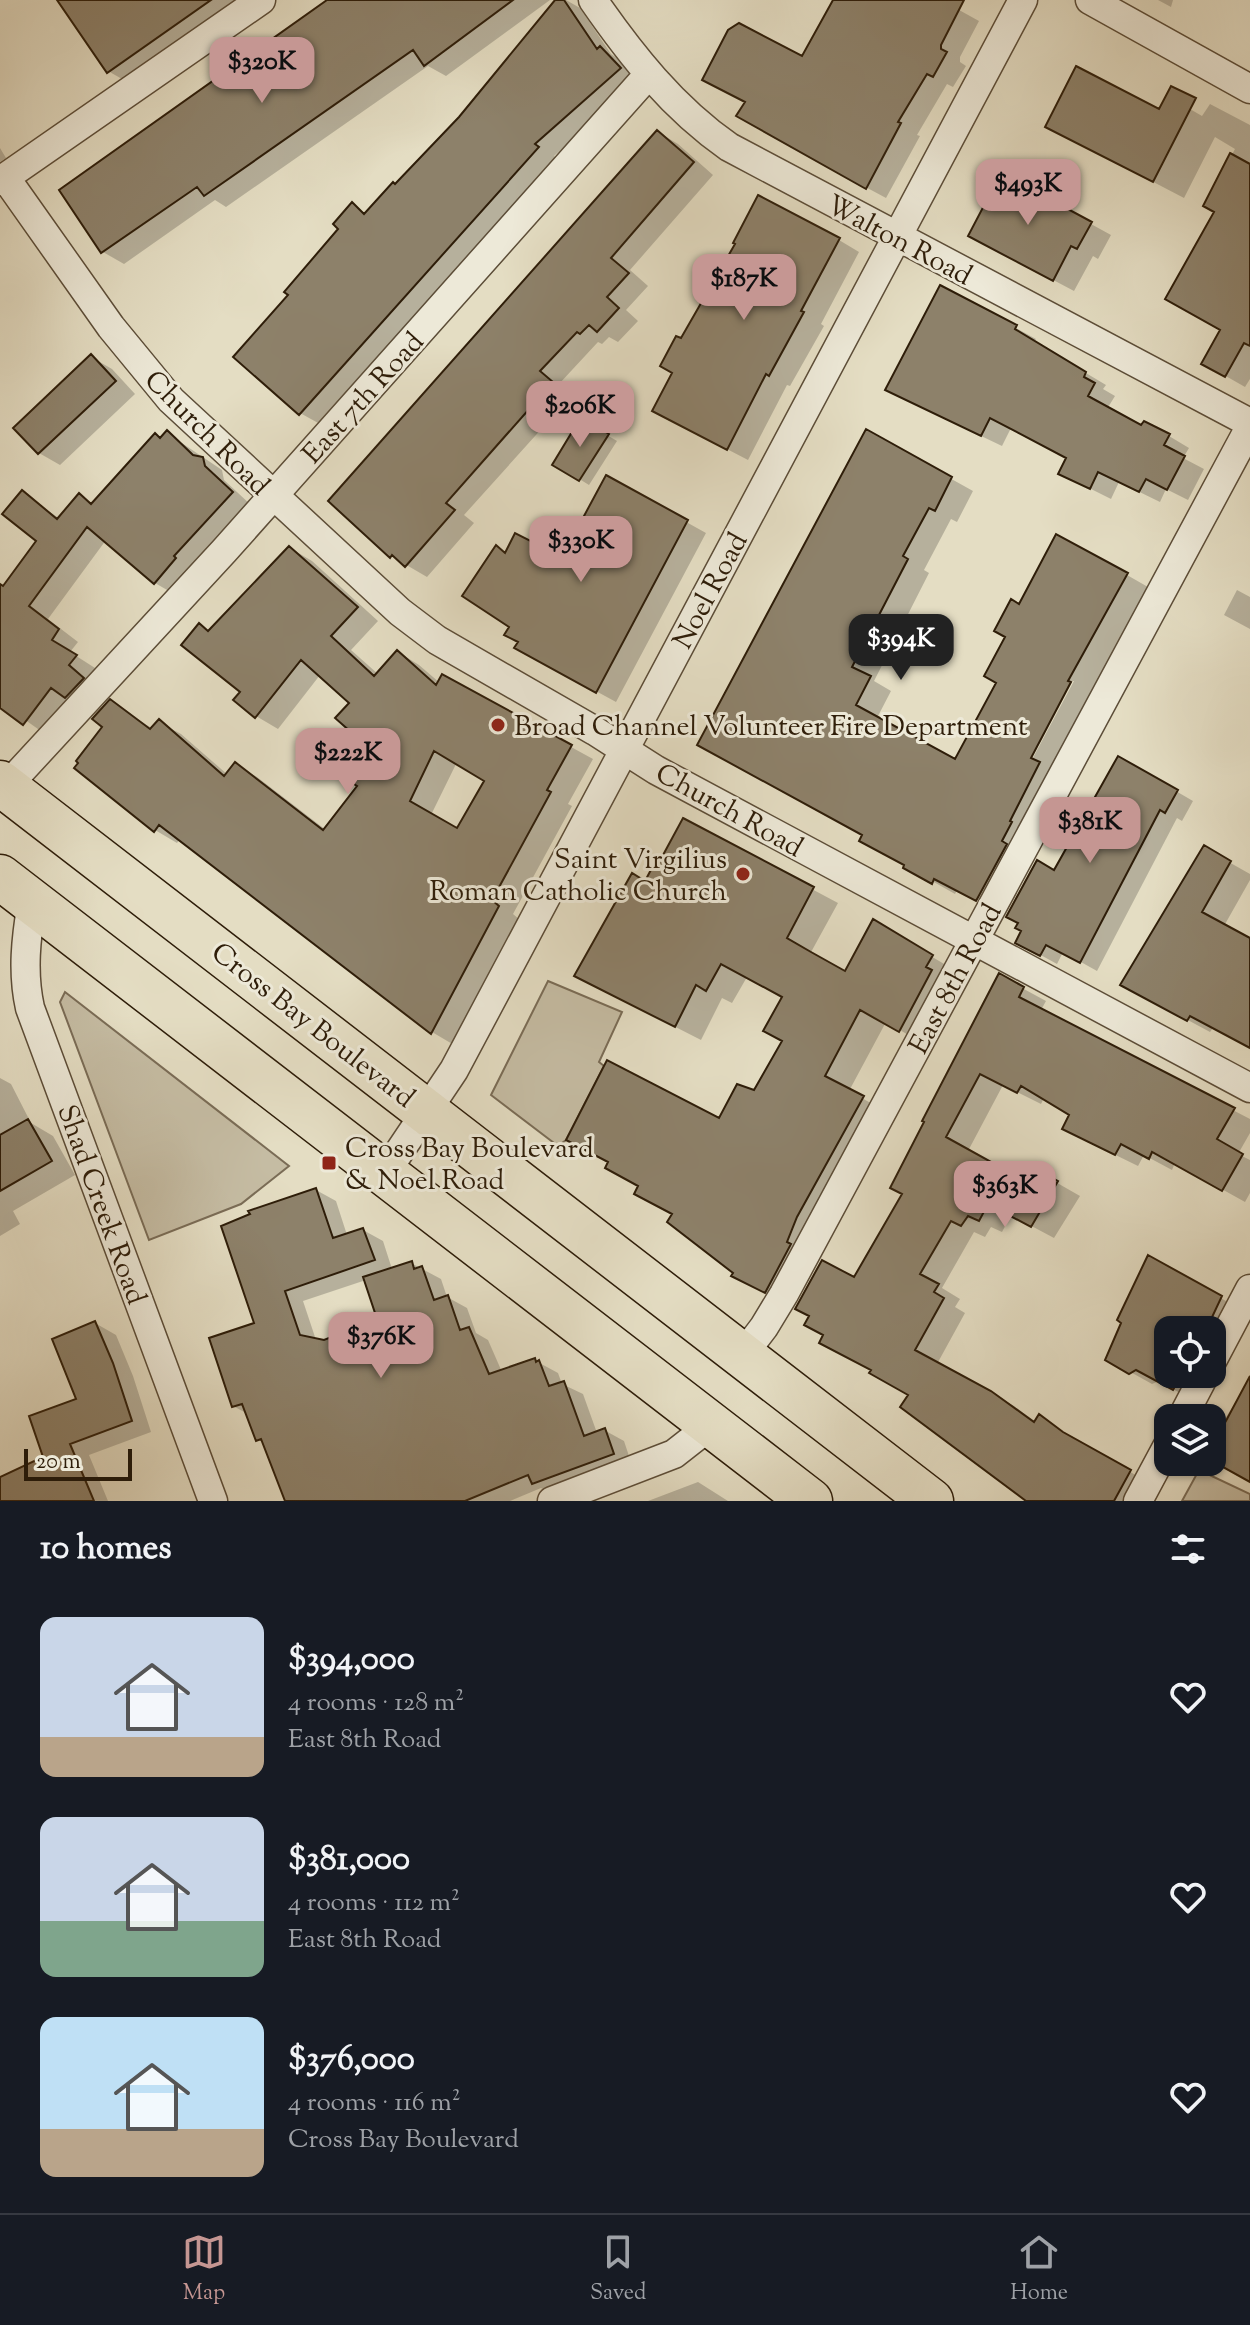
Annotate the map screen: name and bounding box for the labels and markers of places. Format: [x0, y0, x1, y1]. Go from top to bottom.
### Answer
pin: $320K [206, 37, 318, 105]
pin: $493K [972, 159, 1084, 227]
pin: $187K [688, 254, 800, 322]
pin: $206K [524, 381, 636, 449]
pin: $330K [525, 516, 637, 584]
pin: $394K [845, 614, 957, 682]
place label: Broad Channel Volunteer Fire Department [514, 708, 1028, 748]
marker: Broad Channel Volunteer Fire Department [489, 716, 507, 734]
pin: $222K [292, 728, 404, 796]
pin: $381K [1034, 797, 1146, 865]
place label: Saint Virgilius Roman Catholic Church [430, 841, 727, 913]
marker: Saint Virgilius Roman Catholic Church [734, 865, 752, 883]
place label: Cross Bay Boulevard & Noel Road [345, 1130, 594, 1202]
marker: Cross Bay Boulevard & Noel Road [320, 1154, 338, 1172]
pin: $363K [949, 1161, 1061, 1229]
pin: $376K [325, 1312, 437, 1380]

